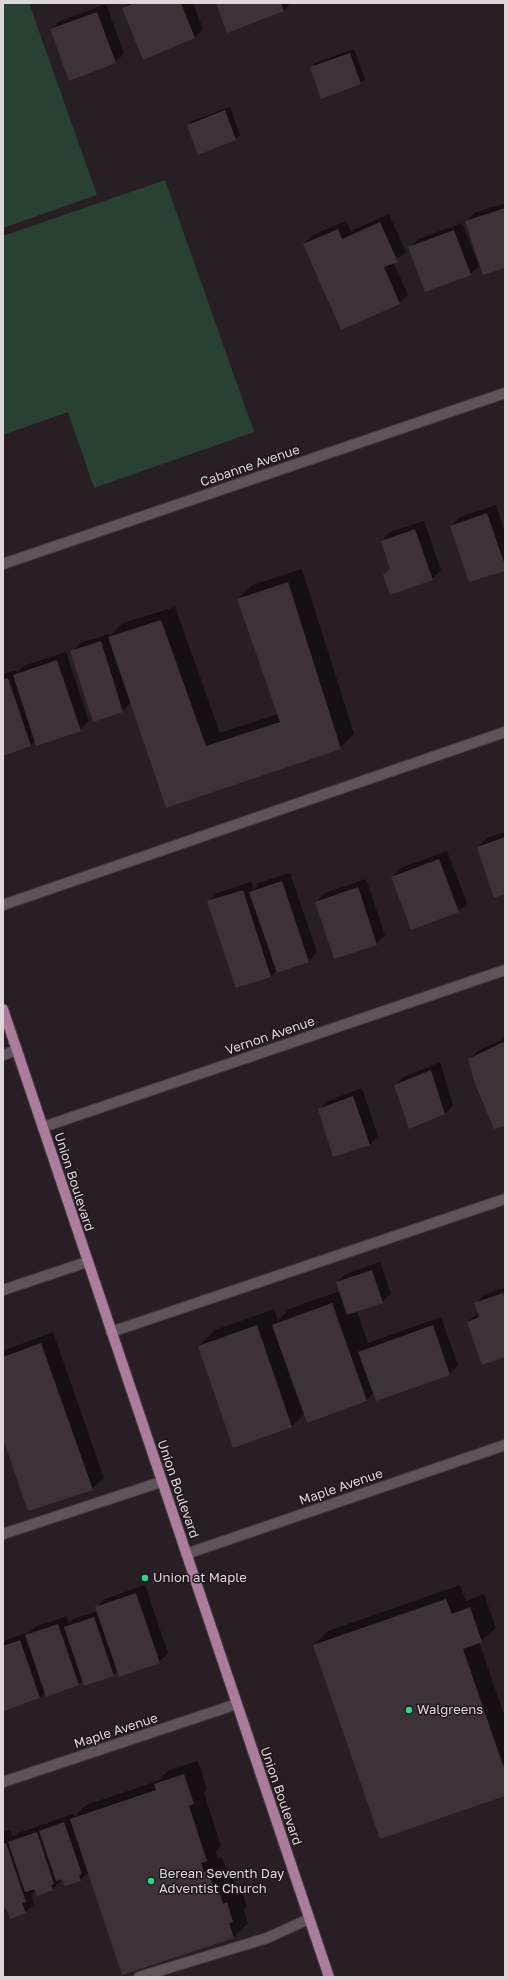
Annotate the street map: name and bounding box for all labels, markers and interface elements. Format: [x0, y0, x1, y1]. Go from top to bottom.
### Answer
street label: Cabanne Avenue [198, 442, 302, 490]
street label: Vernon Avenue [223, 1013, 317, 1059]
street label: Union Boulevard [51, 1131, 97, 1233]
street label: Union Boulevard [154, 1438, 202, 1540]
street label: Maple Avenue [297, 1465, 385, 1509]
place label: Union at Maple [153, 1570, 247, 1586]
marker: Union at Maple [140, 1573, 150, 1583]
place label: Walgreens [417, 1702, 483, 1718]
marker: Walgreens [404, 1705, 414, 1715]
street label: Maple Avenue [72, 1710, 160, 1752]
street label: Union Boulevard [257, 1745, 305, 1847]
place label: Berean Seventh Day Adventist Church [159, 1866, 284, 1897]
marker: Berean Seventh Day Adventist Church [146, 1876, 156, 1886]

